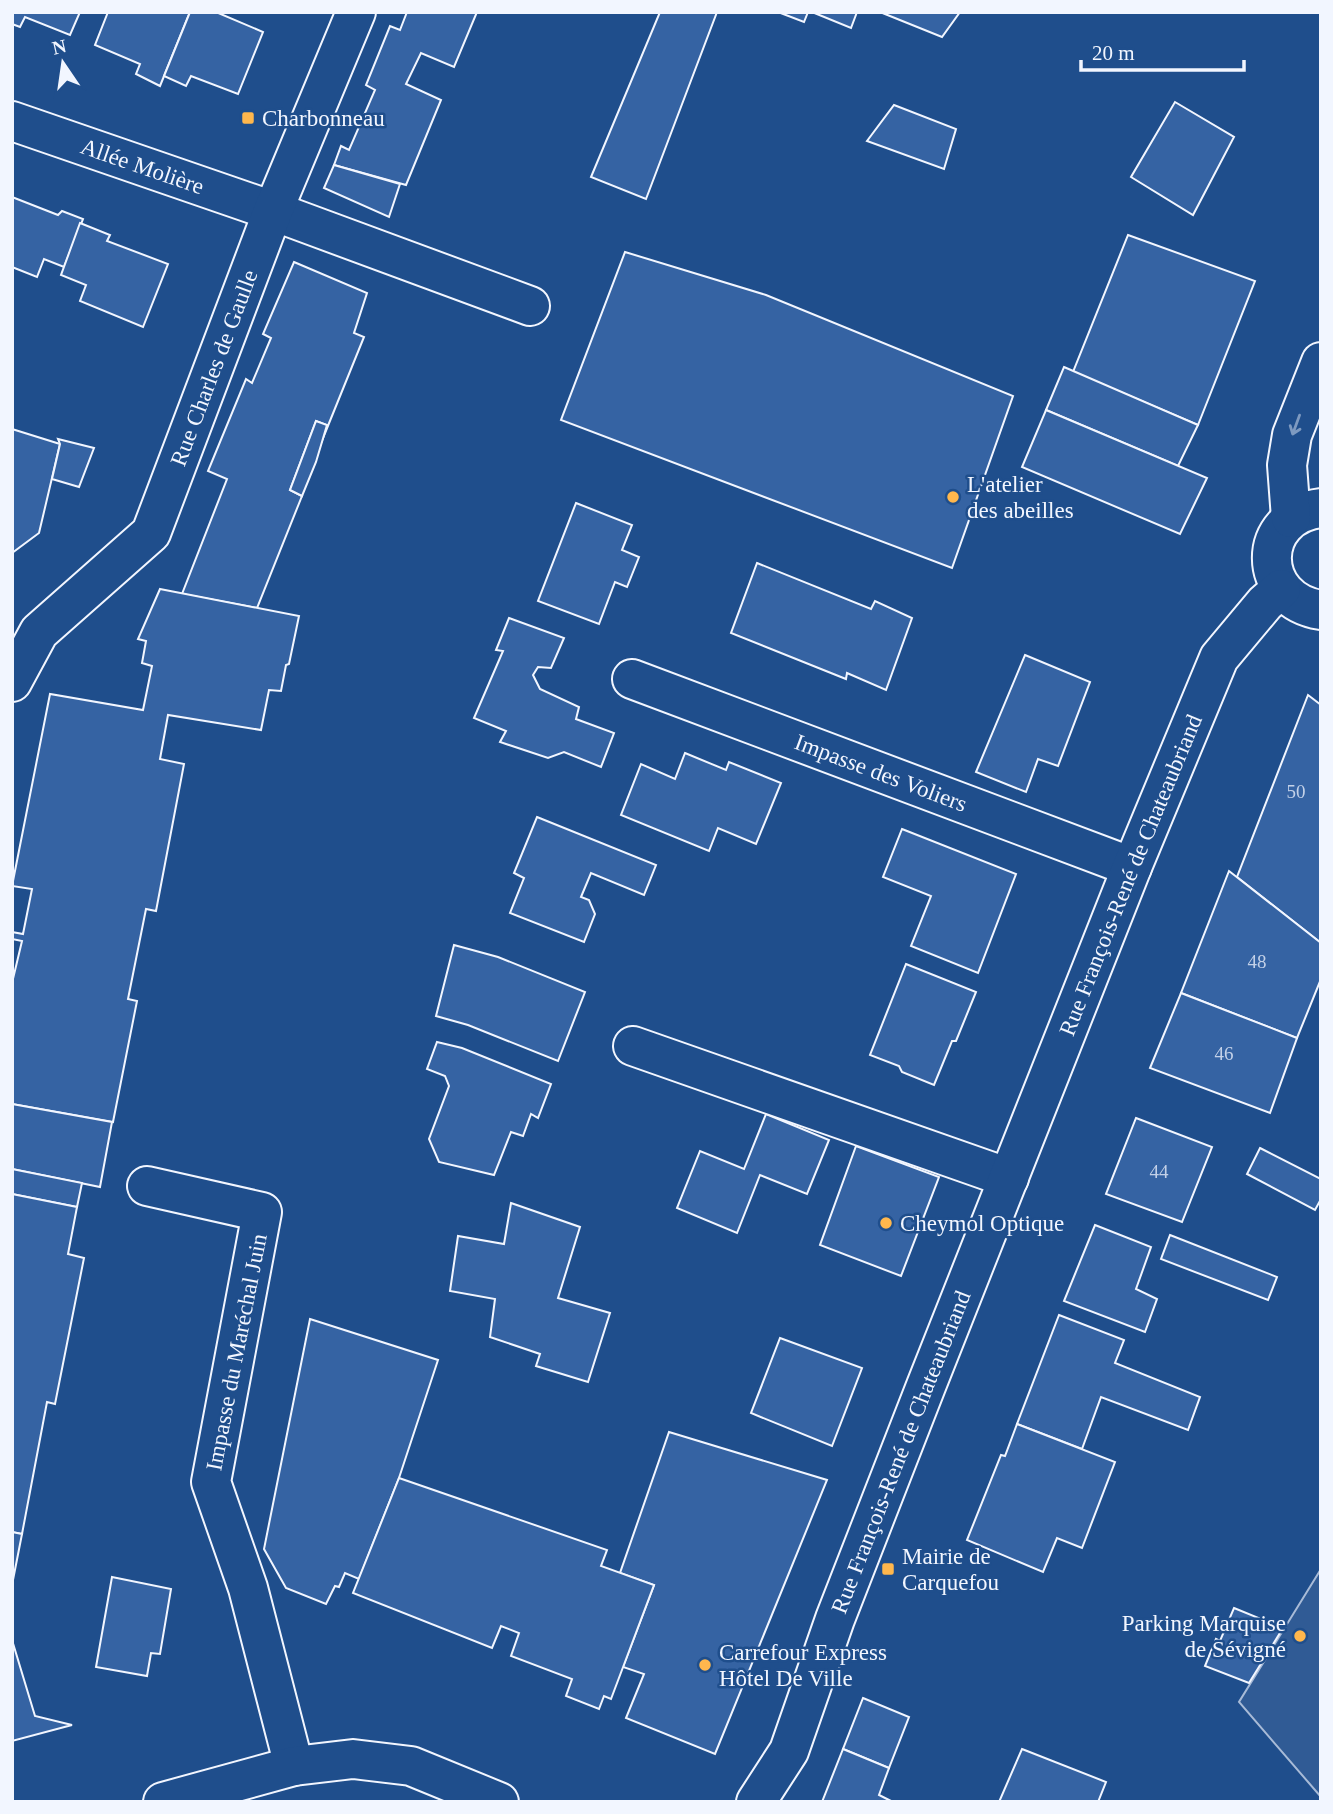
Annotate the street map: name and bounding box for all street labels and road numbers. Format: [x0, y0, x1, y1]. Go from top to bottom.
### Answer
street label: Allée Molière [78, 134, 207, 199]
street label: Rue Charles de Gaulle [166, 266, 263, 469]
street label: Rue François-René de Chateaubriand [1054, 710, 1207, 1039]
street label: Impasse des Voliers [791, 729, 970, 817]
street label: Impasse du Maréchal Juin [201, 1231, 272, 1473]
street label: Rue François-René de Chateaubriand [826, 1287, 976, 1617]

